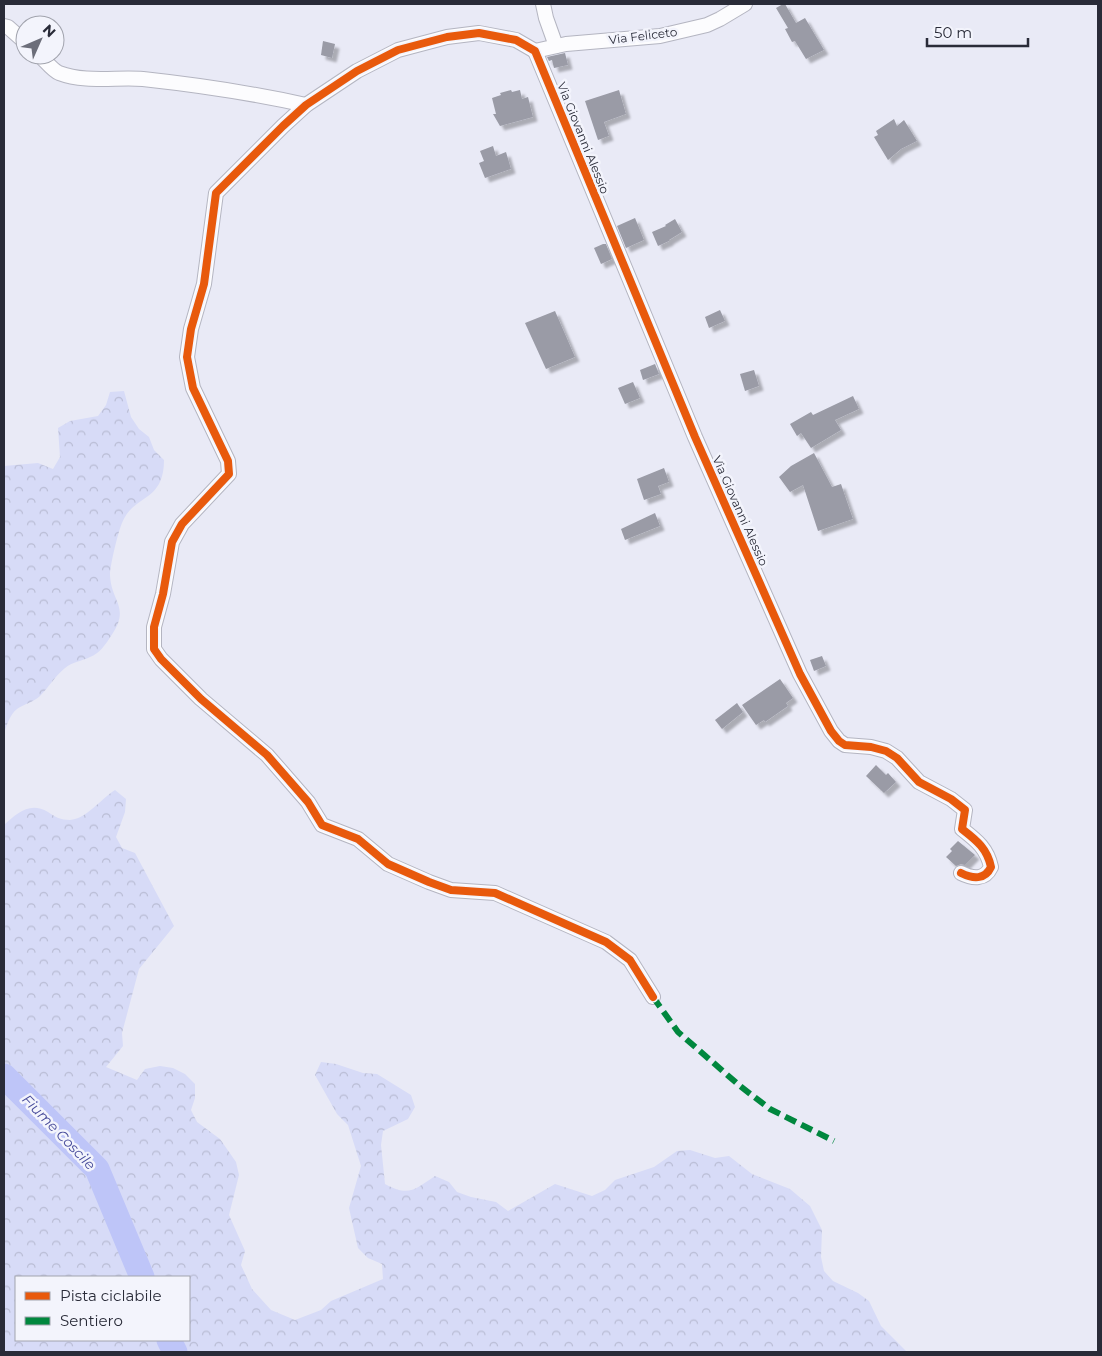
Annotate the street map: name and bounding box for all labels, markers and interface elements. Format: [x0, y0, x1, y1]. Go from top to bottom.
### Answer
north arrow [15, 15, 65, 65]
scale bar [927, 15, 1028, 47]
text: N [39, 20, 60, 41]
text: 50 m [934, 23, 972, 42]
street label: Via Feliceto [608, 24, 678, 47]
street label: Via Giovanni Alessio [554, 80, 613, 196]
street label: Via Giovanni Alessio [709, 453, 772, 568]
water label: Fiume Coscile [18, 1090, 100, 1174]
legend [15, 1276, 190, 1341]
text: Pista ciclabile [60, 1286, 162, 1305]
text: Sentiero [60, 1311, 123, 1330]

